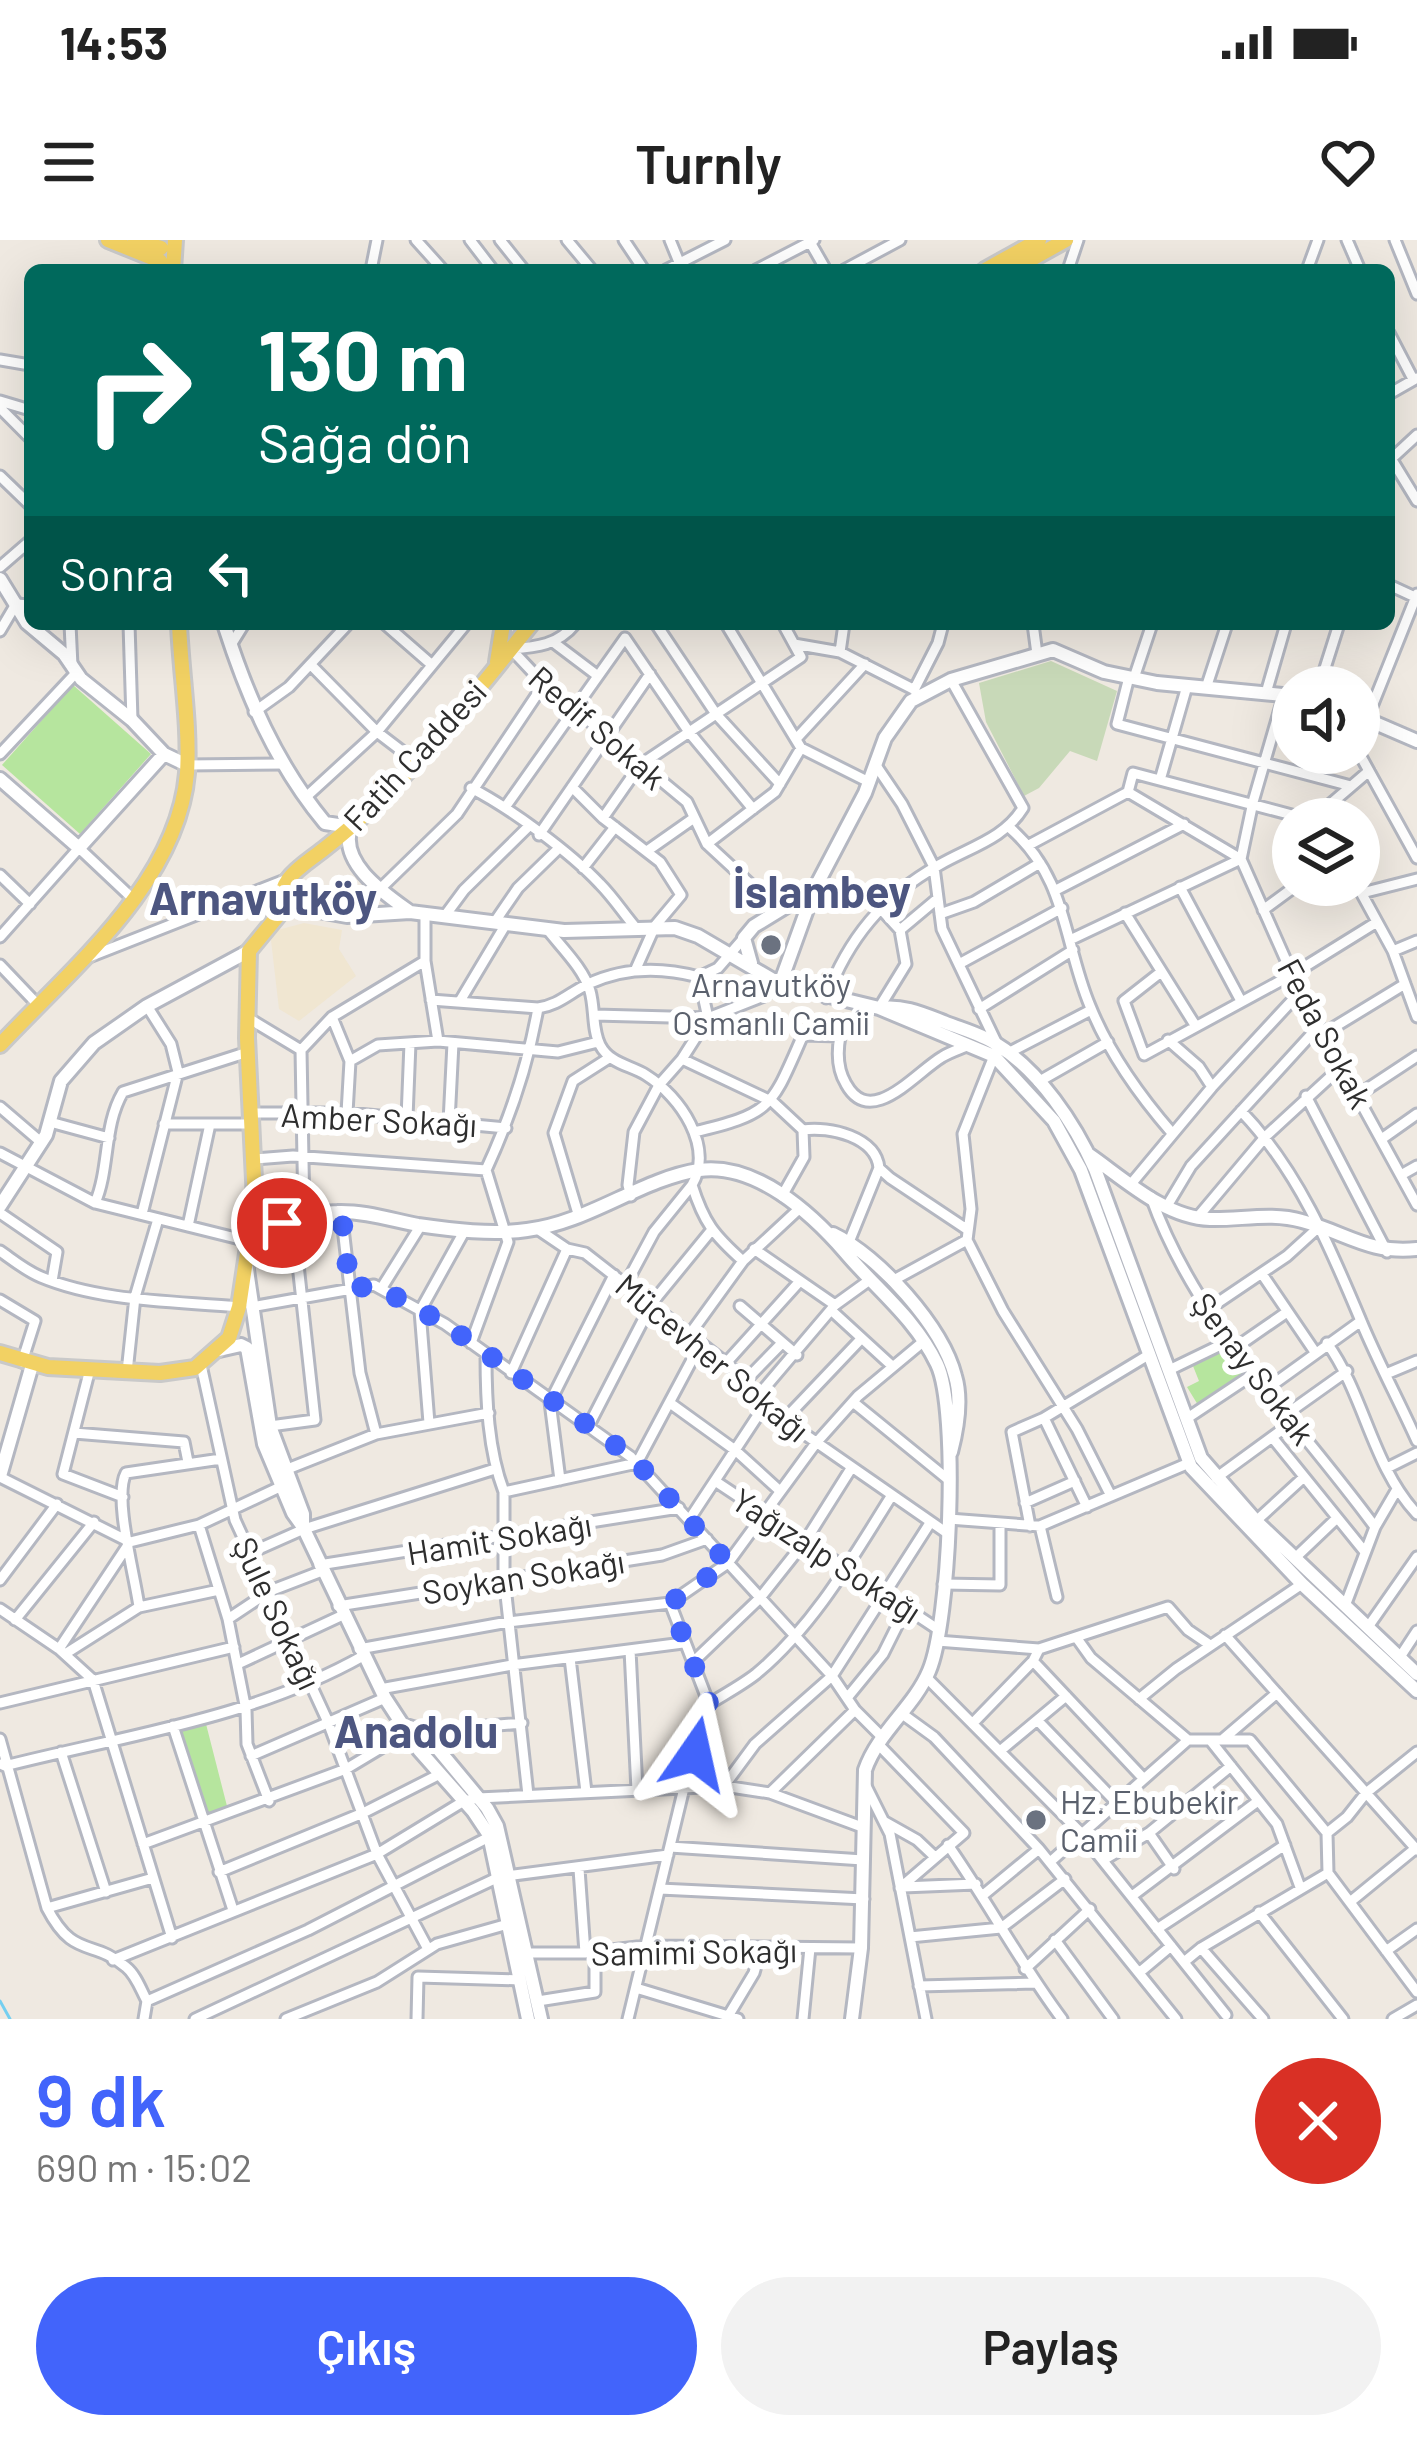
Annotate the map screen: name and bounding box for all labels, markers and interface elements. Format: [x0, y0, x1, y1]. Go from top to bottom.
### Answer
text: 14:53 [60, 15, 168, 69]
icon: menu [36, 129, 102, 195]
icon: heart [1315, 129, 1381, 195]
text: Turnly [635, 130, 782, 195]
text: 130 m [258, 307, 468, 408]
icon: right [60, 312, 216, 468]
text: Sağa dön [258, 409, 472, 474]
icon: left [198, 540, 264, 606]
text: Sonra [60, 546, 174, 600]
street label: Redif Sokak [522, 657, 674, 797]
map controls [1272, 666, 1380, 906]
button: sound [1272, 666, 1380, 774]
street label: Fatih Caddesi [334, 672, 494, 838]
button: layers [1272, 798, 1380, 906]
district label: İslambey [733, 863, 911, 918]
district label: Arnavutköy [149, 870, 377, 925]
marker: Arnavutköy Osmanlı Camii [758, 932, 784, 958]
street label: Feda Sokak [1270, 951, 1382, 1115]
place label: Arnavutköy Osmanlı Camii [672, 964, 870, 1042]
street label: Amber Sokağı [280, 1094, 478, 1144]
pin [231, 1172, 333, 1274]
icon: arrive [249, 1190, 315, 1256]
street label: Mücevher Sokağı [608, 1265, 818, 1449]
street label: Şenay Sokak [1184, 1284, 1324, 1452]
street label: Yağızalp Sokağı [725, 1479, 929, 1631]
street label: Hamit Sokağı [404, 1504, 594, 1572]
street label: Şule Sokağı [225, 1530, 331, 1696]
street label: Soykan Sokağı [419, 1540, 627, 1612]
position arrow [632, 1691, 758, 1817]
district label: Anadolu [334, 1703, 498, 1757]
place label: Hz. Ebubekir Camii [1060, 1781, 1239, 1859]
marker: Hz. Ebubekir Camii [1023, 1807, 1049, 1833]
street label: Samimi Sokağı [591, 1929, 797, 1973]
text: 9 dk [36, 2055, 166, 2141]
button: close [1255, 2058, 1381, 2184]
text: 690 m · 15:02 [36, 2143, 252, 2190]
button: Çıkış [36, 2277, 697, 2415]
button: Paylaş [721, 2277, 1381, 2415]

